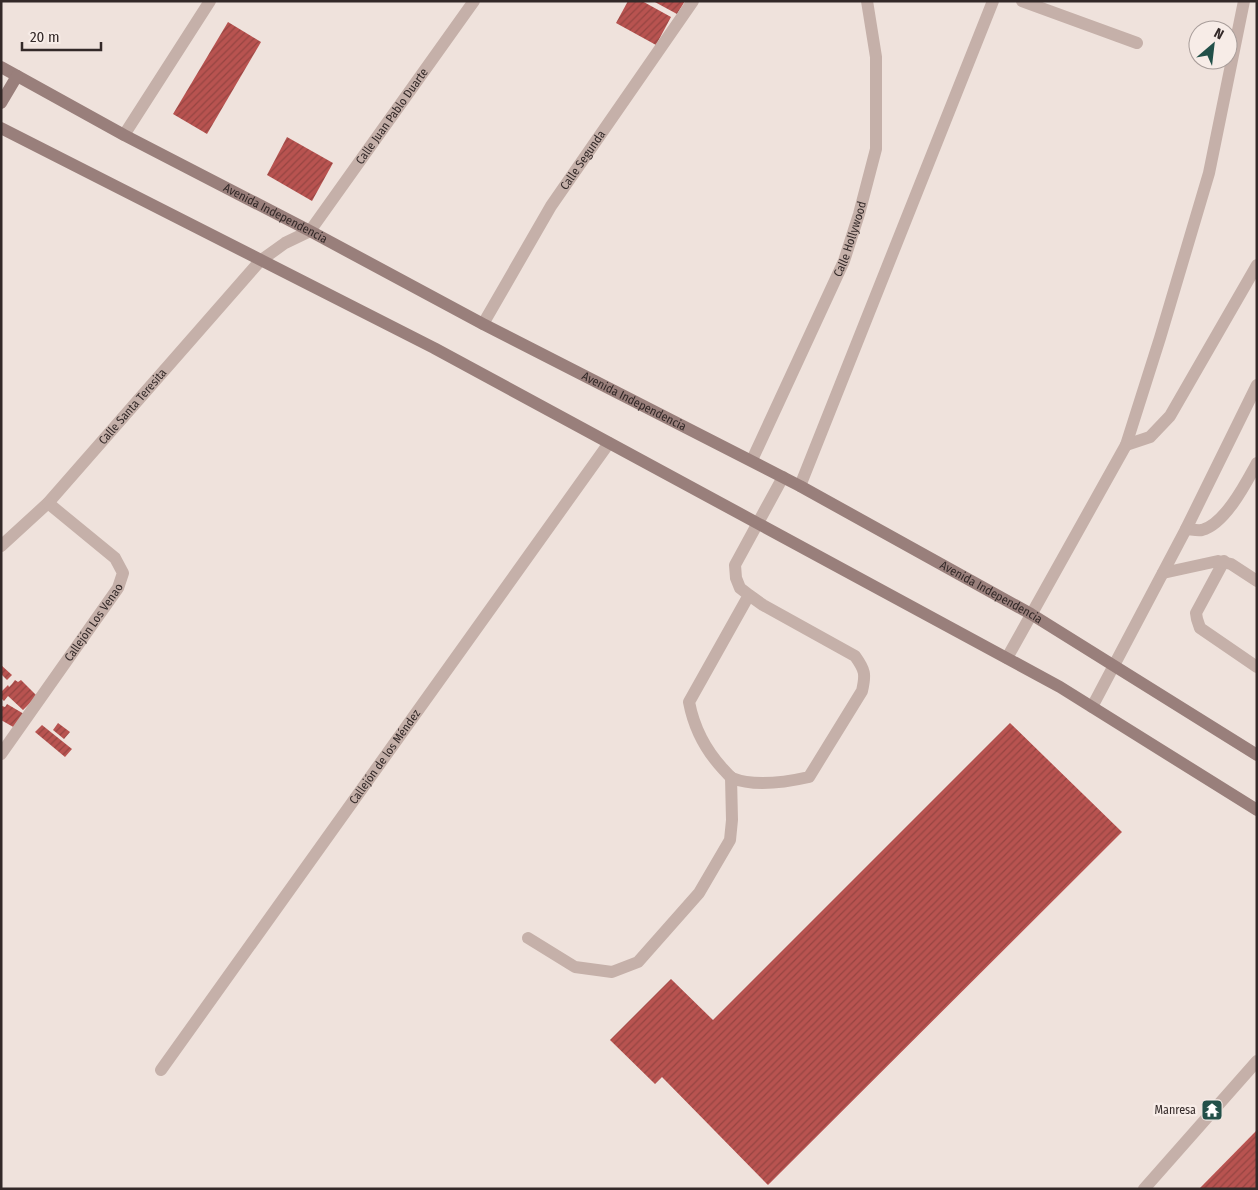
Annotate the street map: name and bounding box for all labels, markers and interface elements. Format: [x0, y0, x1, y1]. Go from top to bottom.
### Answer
scale bar [22, 20, 101, 52]
north arrow [1188, 20, 1238, 70]
text: N [1211, 24, 1227, 43]
text: 20 m [30, 28, 60, 46]
street label: Calle Juan Pablo Duarte [353, 65, 431, 167]
street label: Calle Segunda [557, 128, 608, 193]
street label: Avenida Independencia [221, 181, 330, 246]
street label: Calle Hollywood [831, 200, 869, 279]
street label: Calle Santa Teresita [96, 366, 170, 447]
street label: Avenida Independencia [580, 369, 689, 434]
street label: Avenida Independencia [937, 558, 1045, 627]
street label: Callejón Los Venao [62, 582, 126, 664]
street label: Callejón de los Méndez [346, 707, 423, 807]
temple icon: Manresa [1200, 1098, 1224, 1122]
place label: Manresa [1155, 1103, 1196, 1117]

